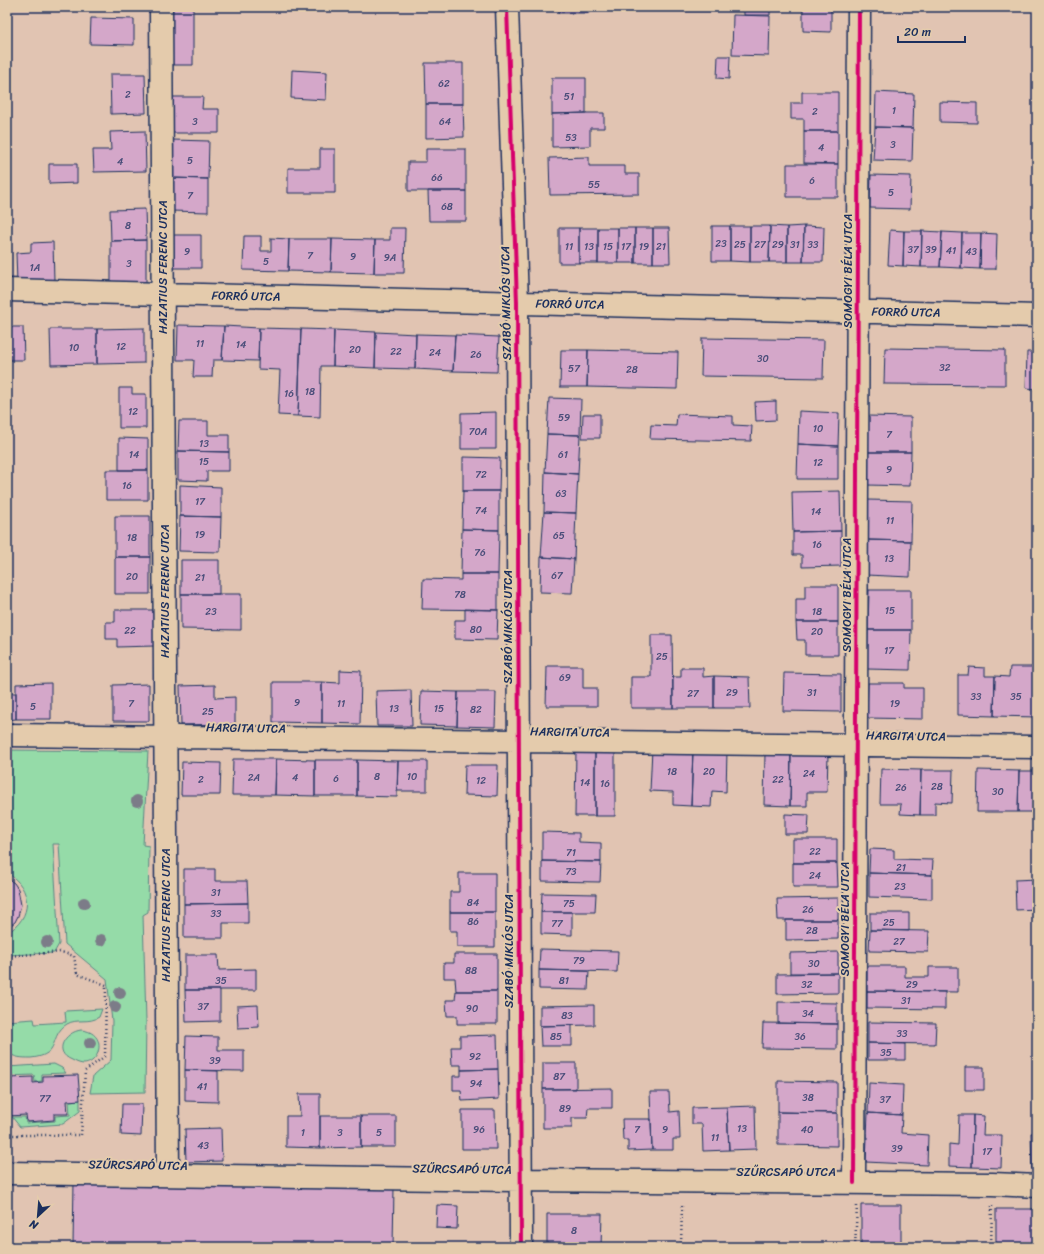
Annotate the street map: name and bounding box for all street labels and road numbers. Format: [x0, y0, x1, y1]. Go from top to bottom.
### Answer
street label: HAZATIUS FERENC UTCA [152, 200, 174, 334]
street label: SOMOGYI BÉLA UTCA [837, 214, 859, 328]
street label: SZABÓ MIKLÓS UTCA [494, 246, 518, 360]
street label: FORRÓ UTCA [211, 284, 281, 308]
street label: FORRÓ UTCA [535, 292, 605, 316]
street label: FORRÓ UTCA [871, 300, 941, 324]
street label: HAZATIUS FERENC UTCA [154, 524, 176, 658]
street label: SOMOGYI BÉLA UTCA [836, 538, 858, 652]
street label: SZABÓ MIKLÓS UTCA [497, 570, 519, 684]
street label: HARGITA UTCA [206, 716, 286, 740]
street label: HARGITA UTCA [530, 720, 610, 744]
street label: HARGITA UTCA [866, 724, 946, 748]
street label: HAZATIUS FERENC UTCA [155, 848, 177, 982]
street label: SOMOGYI BÉLA UTCA [834, 862, 856, 976]
street label: SZABÓ MIKLÓS UTCA [498, 894, 520, 1008]
street label: SZŰRCSAPÓ UTCA [88, 1153, 188, 1177]
street label: SZŰRCSAPÓ UTCA [412, 1157, 512, 1181]
street label: SZŰRCSAPÓ UTCA [736, 1161, 836, 1183]

